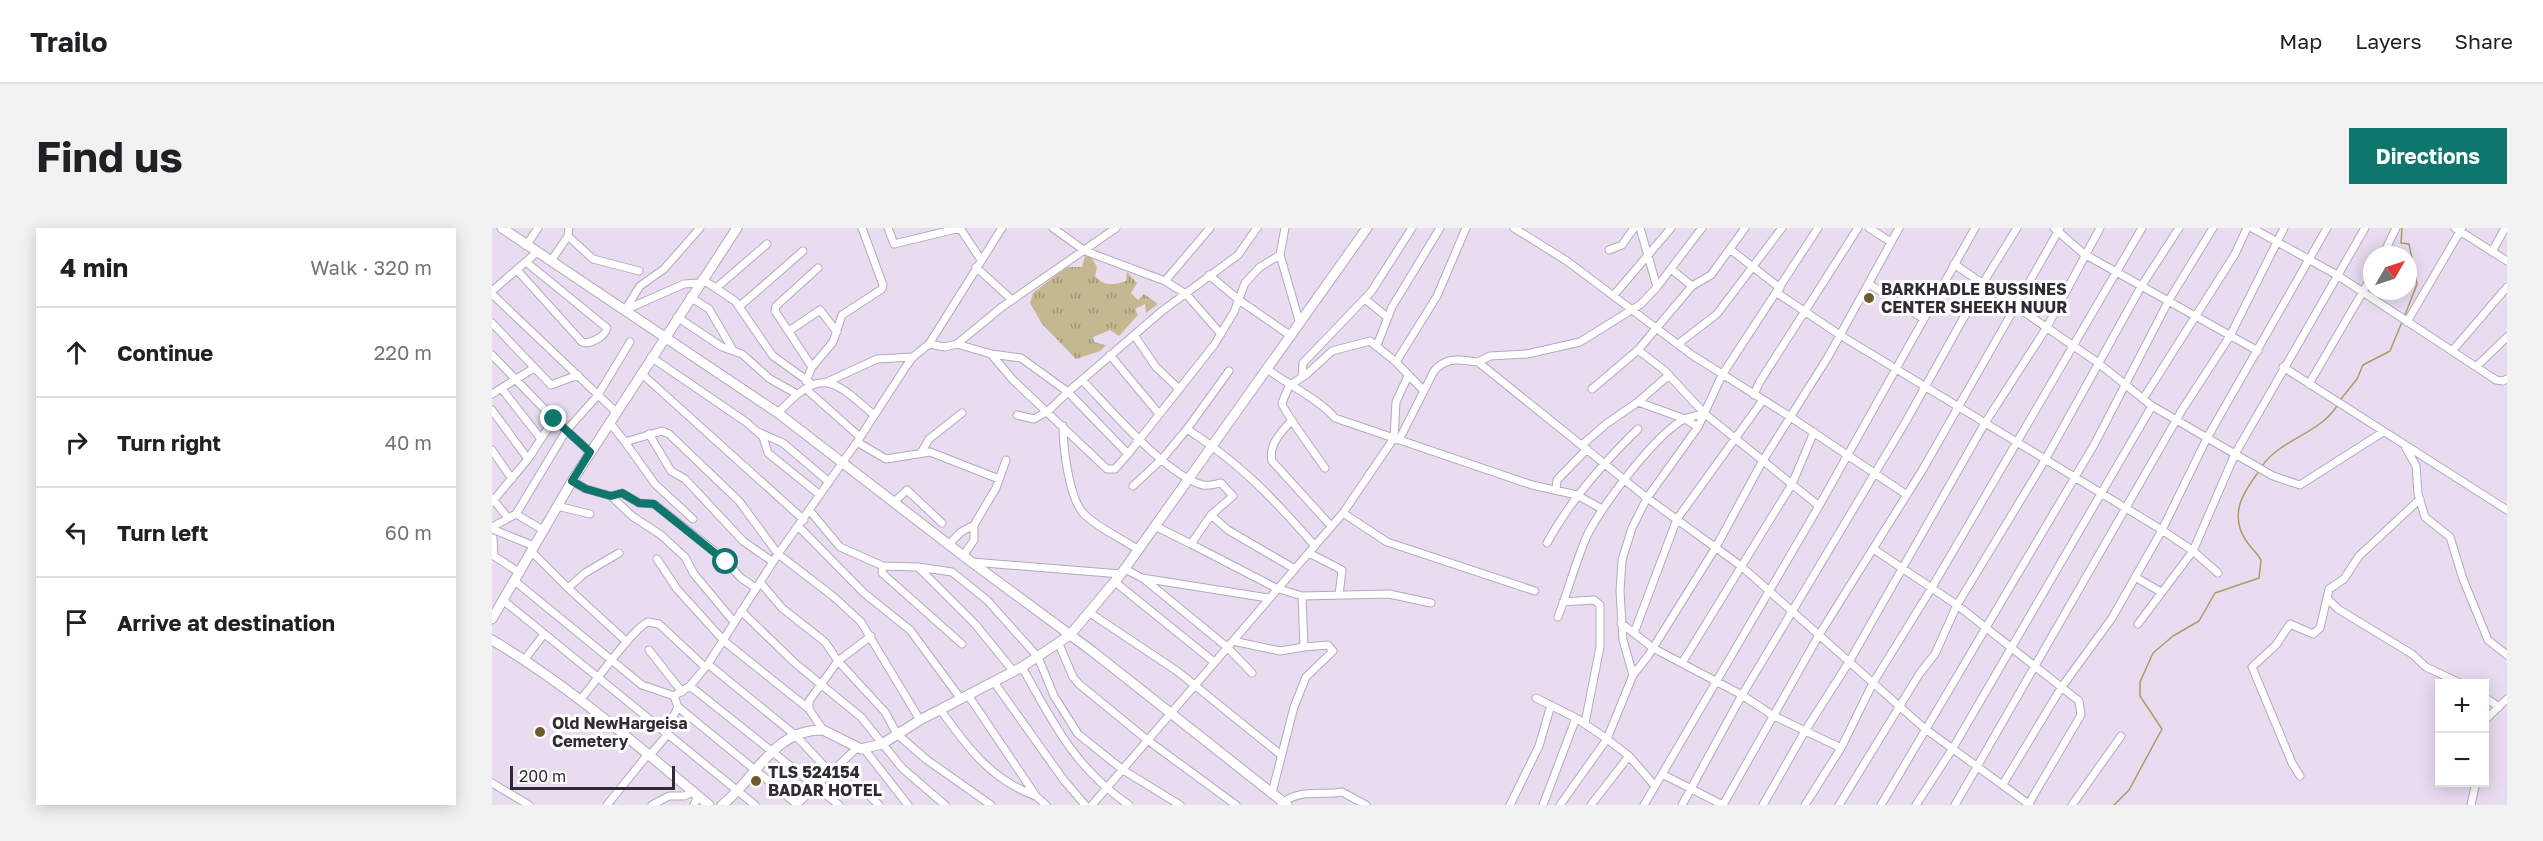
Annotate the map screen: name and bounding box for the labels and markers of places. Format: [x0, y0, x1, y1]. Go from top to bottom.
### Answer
place label: BARKHADLE BUSSINES CENTER SHEEKH NUUR [1881, 279, 2067, 317]
marker: BARKHADLE BUSSINES CENTER SHEEKH NUUR [1862, 291, 1876, 305]
place label: Old NewHargeisa Cemetery [552, 713, 688, 751]
marker: Old NewHargeisa Cemetery [533, 725, 547, 739]
place label: TLS 524154 BADAR HOTEL [768, 762, 882, 800]
marker: TLS 524154 BADAR HOTEL [749, 774, 763, 788]

